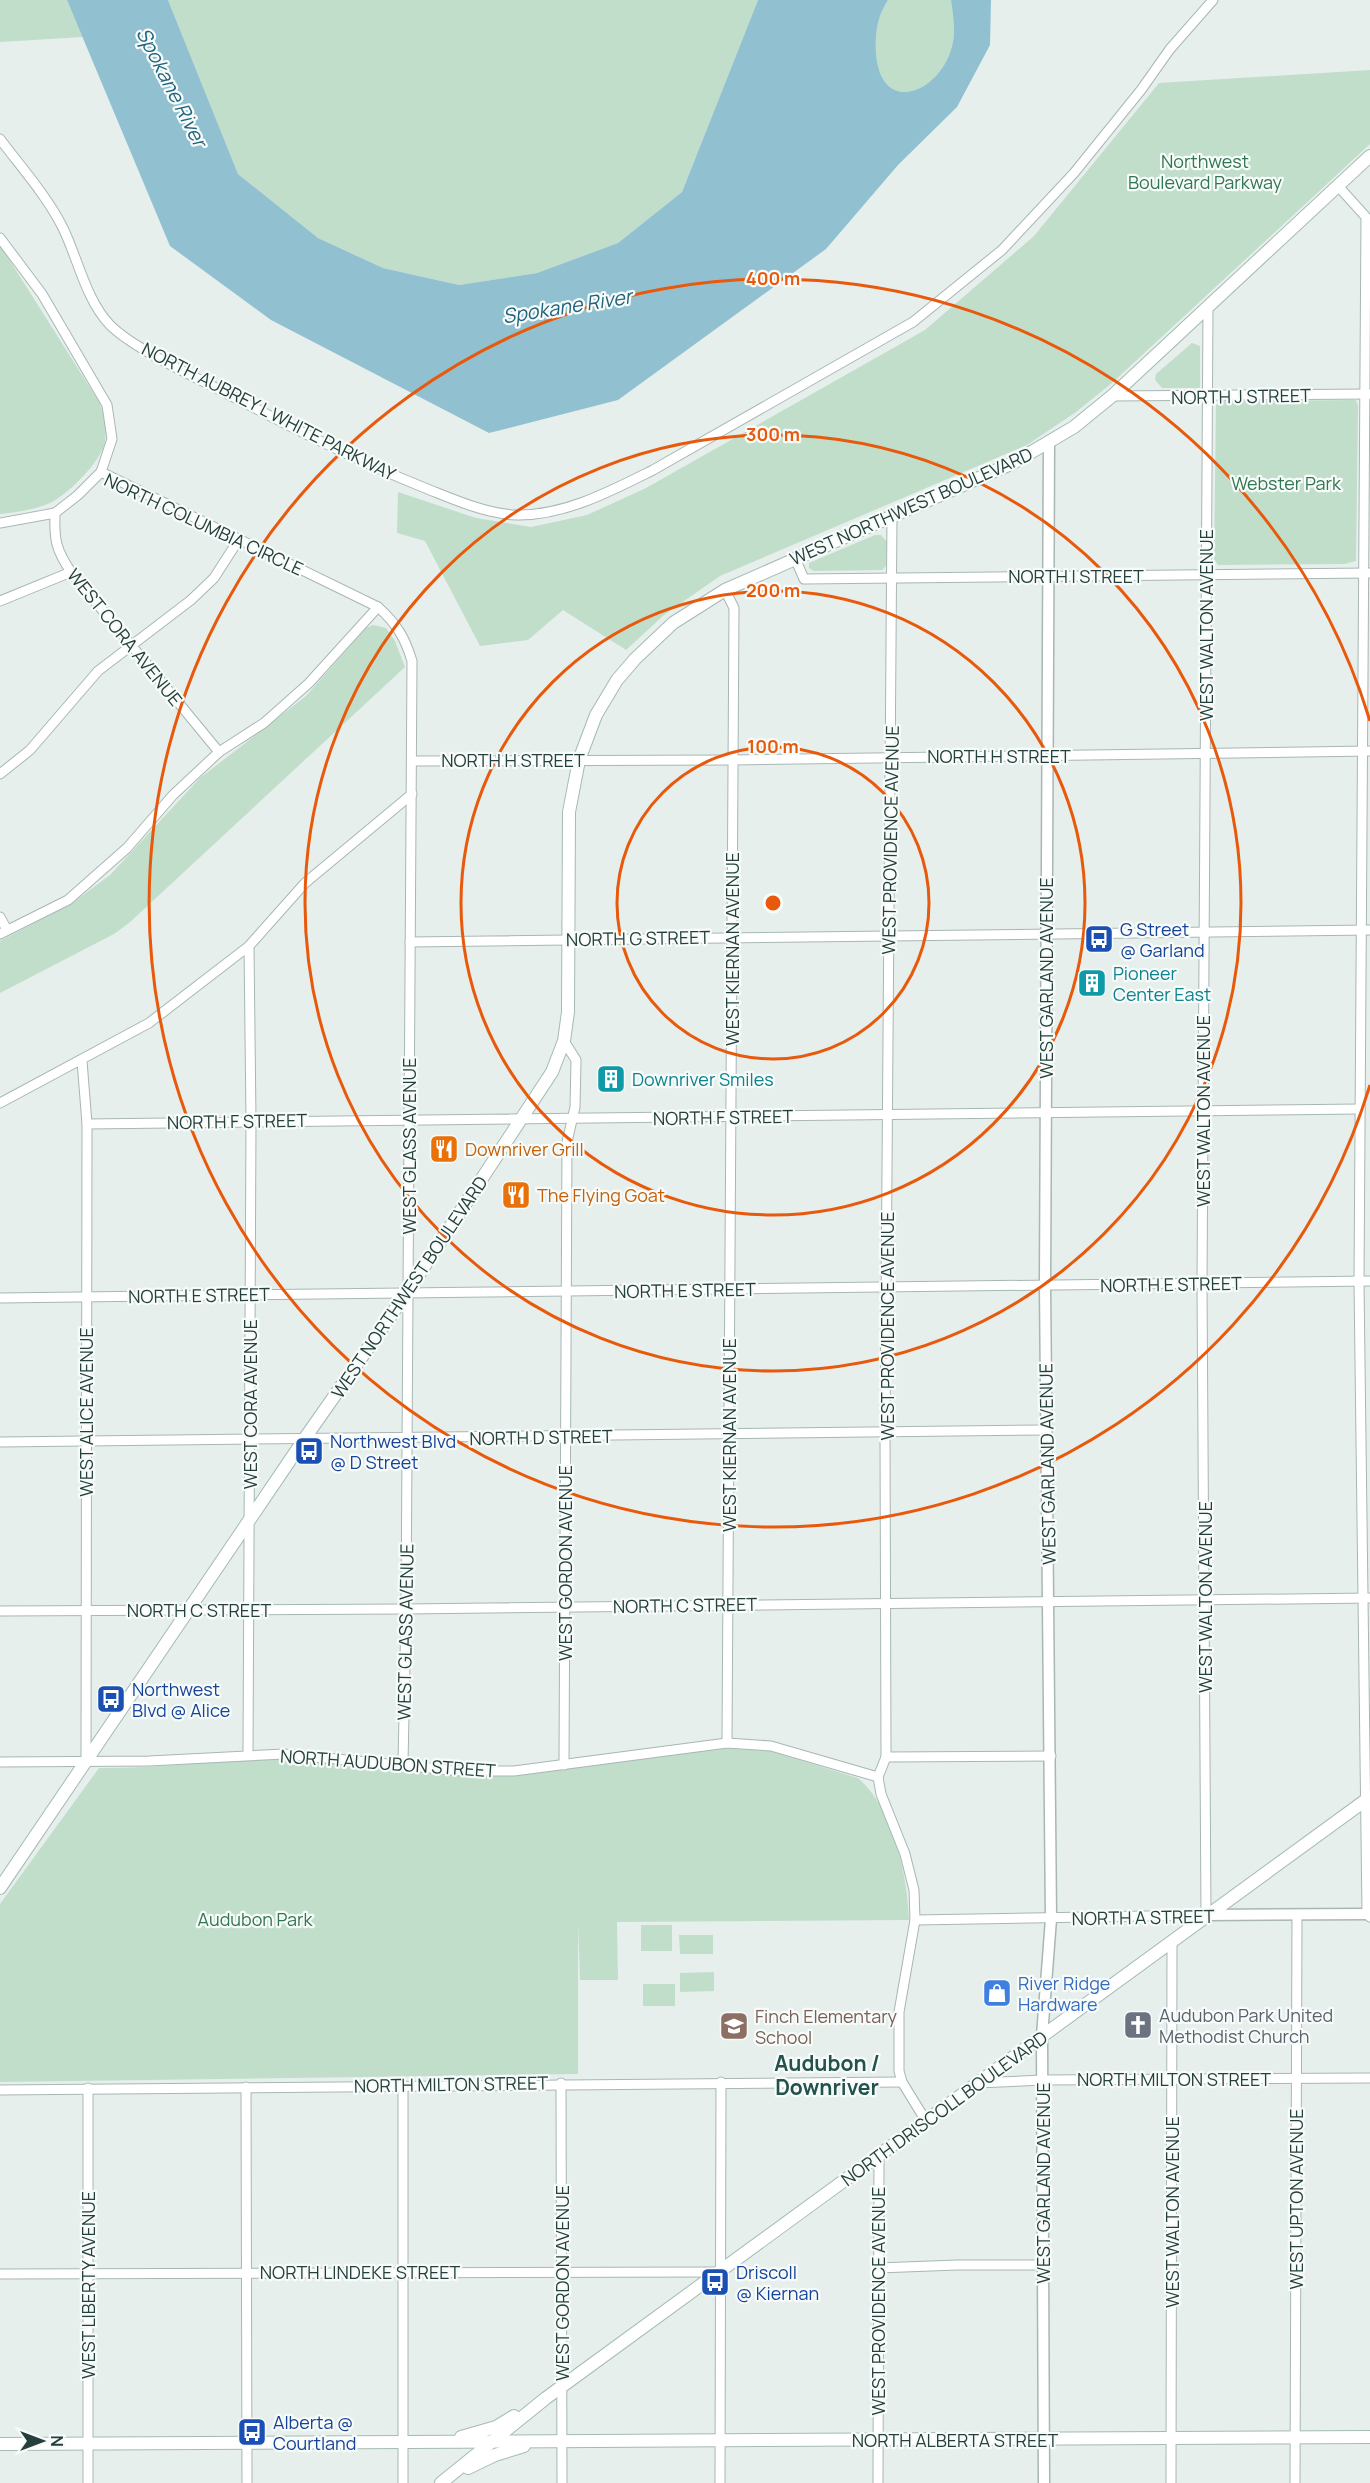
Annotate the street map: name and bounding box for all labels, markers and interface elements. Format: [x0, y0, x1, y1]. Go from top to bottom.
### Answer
water label: Spokane River [130, 23, 215, 154]
park label: Northwest Boulevard Parkway [1128, 149, 1283, 194]
text: 400 m [746, 266, 800, 290]
water label: Spokane River [500, 282, 636, 330]
street label: NORTH AUBREY L WHITE PARKWAY [138, 336, 401, 486]
street label: NORTH J STREET [1171, 383, 1311, 409]
text: 300 m [746, 422, 800, 446]
street label: WEST NORTHWEST BOULEVARD [786, 441, 1036, 571]
street label: NORTH COLUMBIA CIRCLE [101, 467, 307, 581]
park label: Webster Park [1231, 471, 1342, 495]
street label: WEST WALTON AVENUE [1194, 529, 1218, 721]
street label: WEST CORA AVENUE [62, 563, 188, 711]
street label: NORTH I STREET [1008, 564, 1144, 588]
text: 200 m [746, 578, 800, 602]
street label: WEST PROVIDENCE AVENUE [876, 725, 904, 955]
text: 100 m [747, 734, 799, 758]
street label: NORTH H STREET [927, 744, 1071, 768]
street label: NORTH H STREET [441, 748, 585, 772]
street label: WEST KIERNAN AVENUE [720, 852, 744, 1046]
street label: WEST GARLAND AVENUE [1034, 877, 1058, 1079]
centre of rings [763, 893, 783, 913]
place label: G Street @ Garland [1120, 917, 1205, 962]
bus stop icon: G Street @ Garland [1083, 923, 1115, 955]
street label: NORTH G STREET [566, 925, 710, 951]
place label: Pioneer Center East [1113, 961, 1211, 1006]
building icon: Pioneer Center East [1076, 967, 1108, 999]
street label: WEST WALTON AVENUE [1191, 1015, 1215, 1207]
street label: WEST GLASS AVENUE [397, 1058, 421, 1234]
building icon: Downriver Smiles [595, 1063, 627, 1095]
place label: Downriver Smiles [632, 1067, 774, 1091]
street label: NORTH F STREET [653, 1104, 794, 1130]
street label: NORTH F STREET [167, 1108, 308, 1134]
restaurant icon: Downriver Grill [428, 1133, 460, 1165]
place label: Downriver Grill [465, 1137, 584, 1161]
street label: WEST NORTHWEST BOULEVARD [325, 1171, 493, 1403]
restaurant icon: The Flying Goat [500, 1179, 532, 1211]
place label: The Flying Goat [537, 1183, 665, 1207]
street label: WEST PROVIDENCE AVENUE [875, 1211, 899, 1441]
street label: NORTH E STREET [1100, 1271, 1242, 1297]
street label: NORTH E STREET [614, 1277, 756, 1303]
street label: NORTH E STREET [128, 1282, 270, 1308]
street label: WEST CORA AVENUE [238, 1319, 262, 1489]
street label: WEST ALICE AVENUE [74, 1327, 98, 1497]
street label: WEST KIERNAN AVENUE [717, 1338, 741, 1532]
street label: WEST GARLAND AVENUE [1033, 1363, 1061, 1565]
street label: NORTH D STREET [469, 1424, 613, 1450]
place label: Northwest Blvd @ D Street [330, 1429, 456, 1474]
bus stop icon: Northwest Blvd @ D Street [293, 1435, 325, 1467]
street label: WEST GORDON AVENUE [553, 1465, 577, 1661]
street label: WEST WALTON AVENUE [1193, 1501, 1217, 1693]
street label: WEST GLASS AVENUE [391, 1543, 419, 1721]
street label: NORTH C STREET [613, 1592, 758, 1618]
street label: NORTH C STREET [127, 1598, 271, 1622]
place label: Northwest Blvd @ Alice [132, 1677, 230, 1722]
bus stop icon: Northwest Blvd @ Alice [95, 1683, 127, 1715]
street label: NORTH AUDUBON STREET [279, 1743, 497, 1783]
street label: NORTH A STREET [1071, 1904, 1215, 1930]
park label: Audubon Park [198, 1907, 314, 1931]
place label: River Ridge Hardware [1018, 1971, 1110, 2016]
shop icon: River Ridge Hardware [981, 1977, 1013, 2009]
place label: Audubon Park United Methodist Church [1159, 2003, 1333, 2048]
place label: Finch Elementary School [755, 2004, 898, 2049]
church icon: Audubon Park United Methodist Church [1122, 2009, 1154, 2041]
school or university icon: Finch Elementary School [718, 2010, 750, 2042]
street label: NORTH DRISCOLL BOULEVARD [836, 2025, 1052, 2191]
district label: Audubon / Downriver [774, 2049, 880, 2101]
street label: NORTH MILTON STREET [1077, 2067, 1271, 2091]
street label: NORTH MILTON STREET [354, 2070, 549, 2098]
street label: WEST GARLAND AVENUE [1031, 2082, 1055, 2284]
street label: WEST UPTON AVENUE [1284, 2108, 1308, 2290]
street label: WEST WALTON AVENUE [1160, 2116, 1184, 2308]
street label: WEST GORDON AVENUE [550, 2185, 574, 2381]
street label: WEST PROVIDENCE AVENUE [866, 2186, 890, 2416]
street label: WEST LIBERTY AVENUE [76, 2191, 100, 2379]
street label: NORTH LINDEKE STREET [260, 2260, 460, 2284]
place label: Driscoll @ Kiernan [736, 2260, 819, 2305]
bus stop icon: Driscoll @ Kiernan [699, 2266, 731, 2298]
place label: Alberta @ Courtland [273, 2410, 356, 2455]
north arrow [12, 2411, 72, 2471]
bus stop icon: Alberta @ Courtland [236, 2416, 268, 2448]
street label: NORTH ALBERTA STREET [852, 2428, 1058, 2452]
text: N [46, 2435, 68, 2447]

